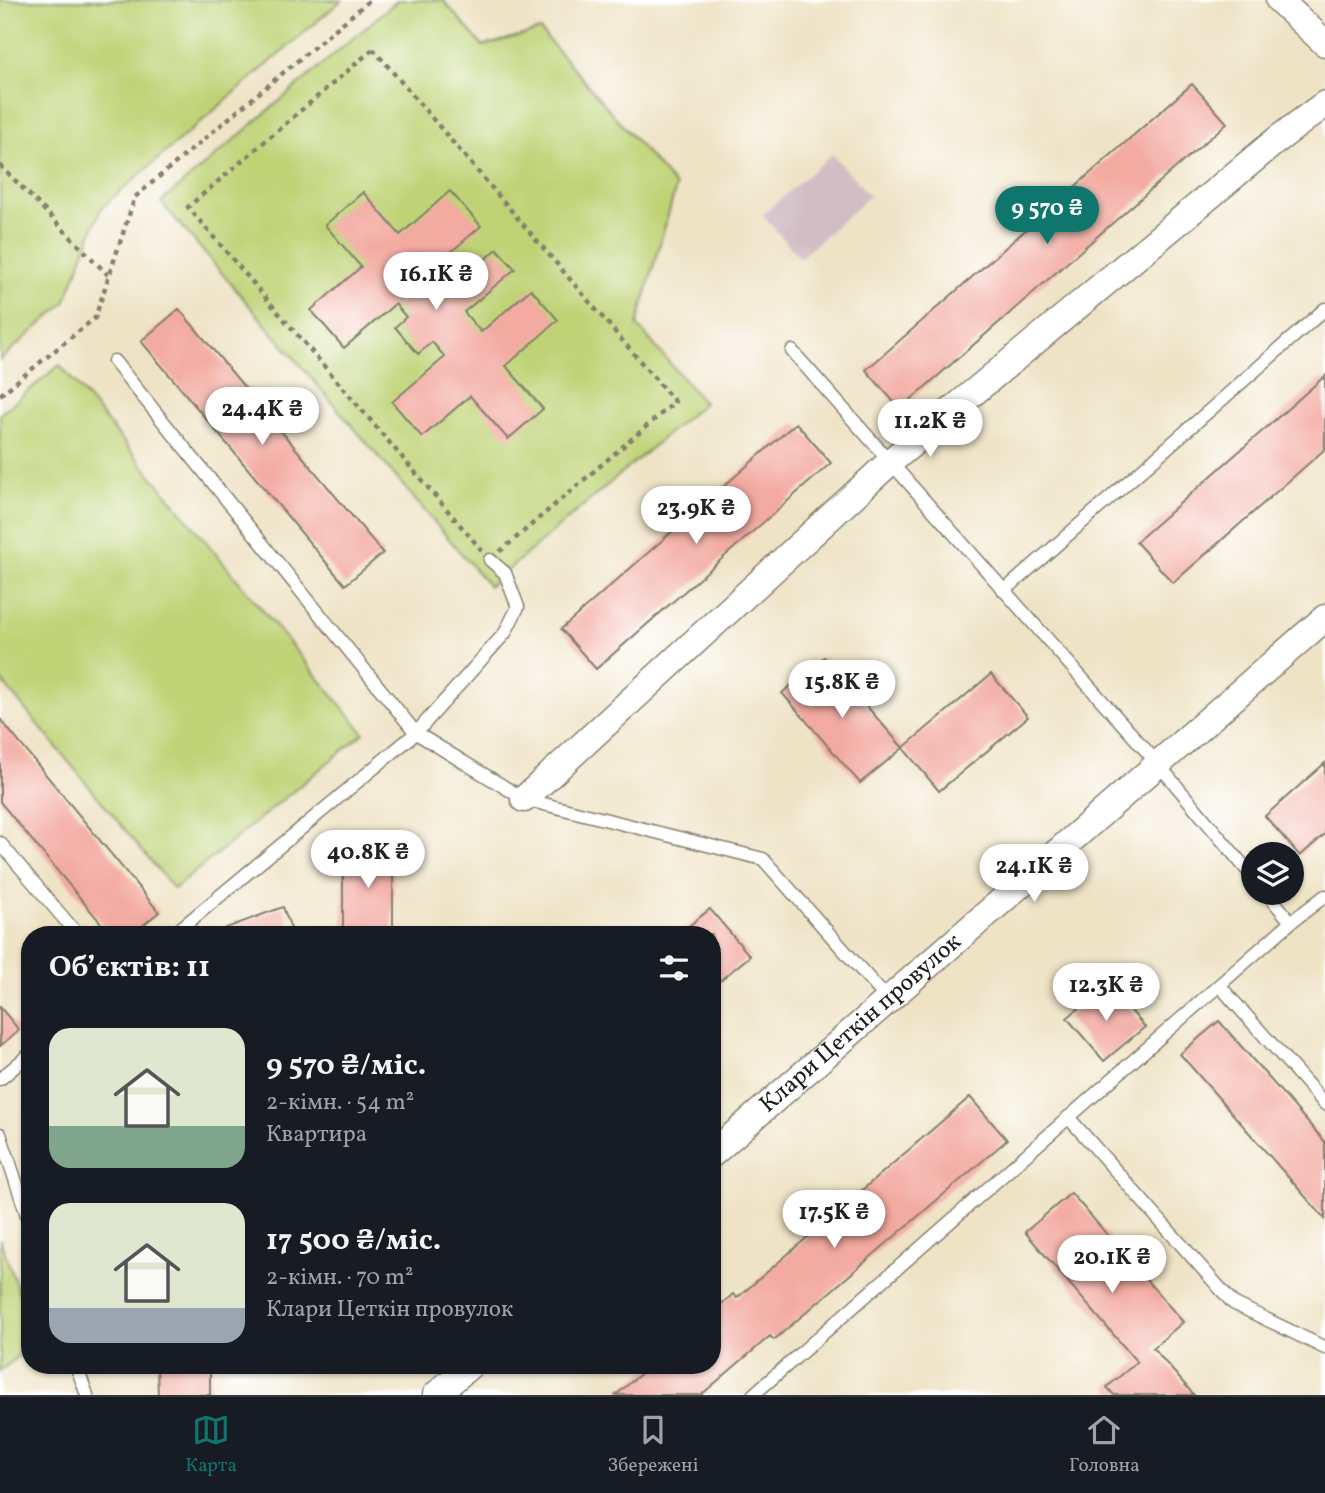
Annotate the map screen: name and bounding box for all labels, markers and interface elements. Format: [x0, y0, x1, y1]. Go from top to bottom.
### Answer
pin: 9 570 ₴ [982, 187, 1112, 246]
text: 9 570 ₴ [1011, 193, 1083, 225]
pin: 16.1K ₴ [371, 252, 501, 312]
text: 16.1K ₴ [399, 259, 473, 291]
pin: 24.4K ₴ [197, 388, 327, 447]
text: 24.4K ₴ [221, 394, 303, 426]
pin: 11.2K ₴ [865, 400, 995, 459]
text: 11.2K ₴ [894, 406, 966, 438]
pin: 23.9K ₴ [631, 486, 761, 546]
text: 23.9K ₴ [657, 493, 735, 525]
pin: 15.8K ₴ [777, 660, 907, 720]
text: 15.8K ₴ [804, 667, 880, 699]
pin: 40.8K ₴ [303, 830, 433, 890]
text: 40.8K ₴ [327, 837, 409, 869]
map controls [1241, 842, 1304, 905]
button: layers [1241, 842, 1304, 905]
pin: 24.1K ₴ [969, 844, 1099, 904]
text: 24.1K ₴ [995, 851, 1073, 883]
street label: Клари Цеткін провулок [753, 926, 970, 1121]
text: Об’єктів: 11 [49, 947, 210, 989]
icon: filters [655, 949, 693, 987]
pin: 12.3K ₴ [1041, 964, 1171, 1023]
text: 12.3K ₴ [1069, 970, 1143, 1002]
text: 9 570 ₴/міс. [266, 1045, 426, 1087]
icon: home [105, 1056, 189, 1140]
text: 2-кімн. · 54 m² [266, 1087, 414, 1119]
text: Квартира [266, 1119, 367, 1151]
pin: 17.5K ₴ [769, 1190, 899, 1250]
text: 17.5K ₴ [799, 1197, 870, 1229]
text: 17 500 ₴/міс. [266, 1220, 441, 1262]
icon: home [105, 1231, 189, 1315]
pin: 20.1K ₴ [1047, 1236, 1177, 1295]
text: 20.1K ₴ [1073, 1242, 1151, 1274]
text: 2-кімн. · 70 m² [266, 1262, 414, 1294]
text: Клари Цеткін провулок [266, 1294, 513, 1326]
tab: Карта [185, 1411, 237, 1479]
tab: Збережені [608, 1411, 698, 1479]
tab: Головна [1069, 1411, 1140, 1479]

